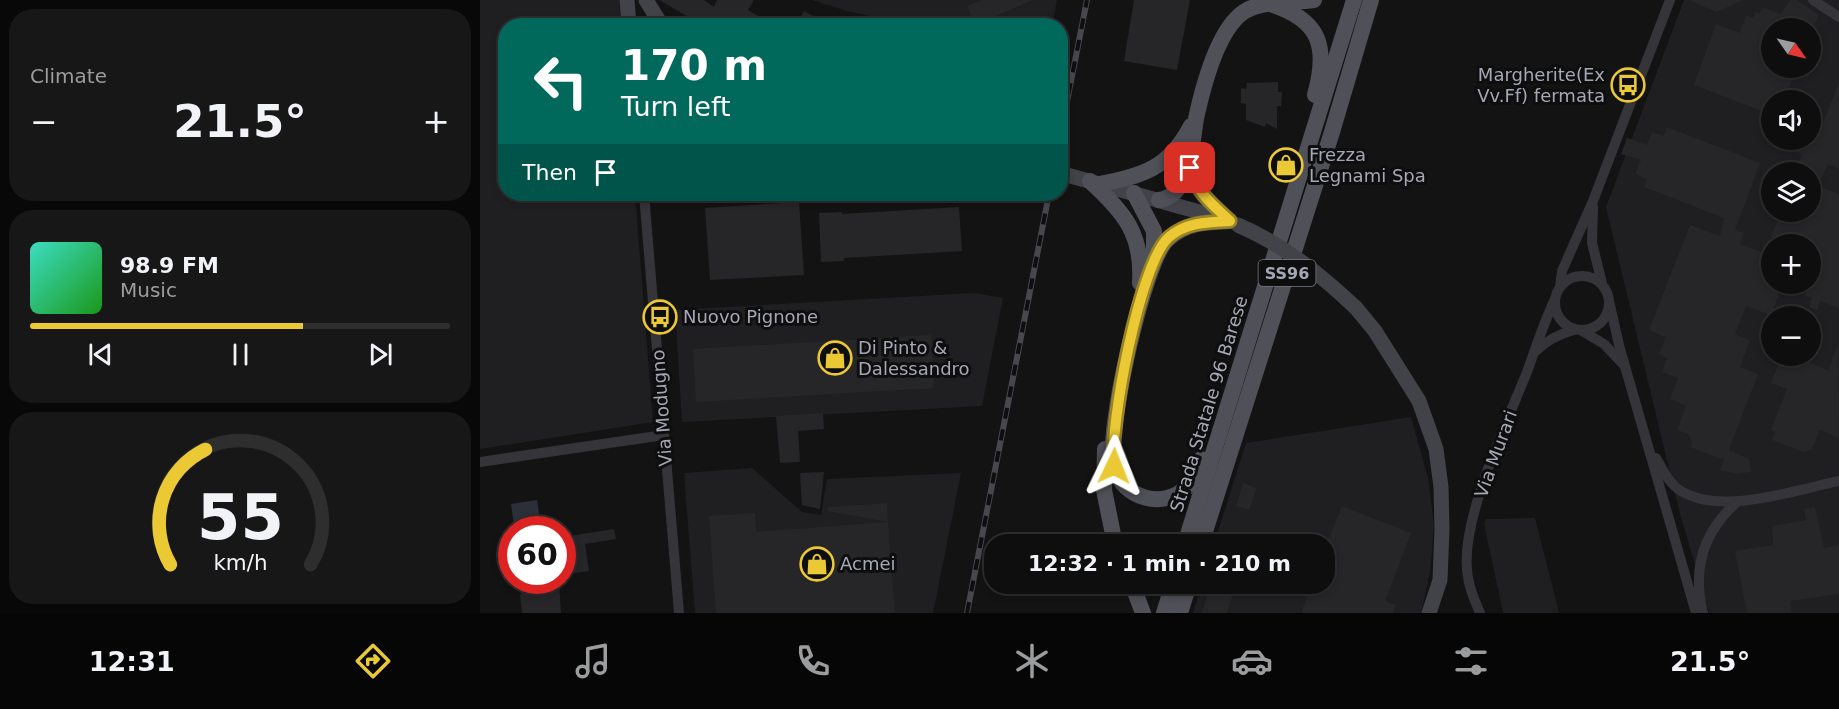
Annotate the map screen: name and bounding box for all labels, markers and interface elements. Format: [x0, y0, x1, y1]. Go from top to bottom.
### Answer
north arrow [1761, 18, 1821, 78]
map controls [1761, 18, 1821, 366]
text: 170 m [621, 41, 767, 90]
icon: left [522, 42, 600, 120]
text: Climate [30, 64, 107, 88]
place label: Margherite(Ex Vv.Ff) fermata [1477, 64, 1605, 106]
bus stop icon: Margherite(Ex Vv.Ff) fermata [1610, 67, 1646, 103]
button: sound [1761, 90, 1821, 150]
text: Turn left [621, 91, 731, 122]
text: 21.5° [173, 95, 307, 148]
text: − [30, 102, 58, 141]
text: + [422, 102, 450, 141]
pin [1164, 142, 1215, 193]
place label: Frezza Legnami Spa [1309, 144, 1426, 186]
shop icon: Frezza Legnami Spa [1268, 147, 1304, 183]
icon: arrive [1173, 151, 1206, 184]
icon: arrive [589, 156, 622, 189]
text: Then [522, 160, 577, 185]
button: layers [1761, 162, 1821, 222]
button: + [1761, 234, 1821, 294]
text: 98.9 FM [120, 253, 219, 278]
road number: SS96 [1258, 260, 1316, 286]
text: Music [120, 278, 177, 302]
street label: Strada Statale 96 Barese [1166, 293, 1251, 515]
bus stop icon: Nuovo Pignone [642, 299, 678, 335]
place label: Nuovo Pignone [683, 306, 818, 327]
button: − [1761, 306, 1821, 366]
place label: Di Pinto & Dalessandro [858, 337, 970, 379]
icon: previous [84, 338, 117, 371]
icon: pause [224, 338, 257, 371]
icon: next [364, 338, 397, 371]
shop icon: Di Pinto & Dalessandro [817, 340, 853, 376]
street label: Via Modugno [647, 349, 676, 467]
street label: Via Murari [1470, 407, 1521, 500]
position arrow [1082, 434, 1146, 498]
text: 55 [197, 481, 283, 554]
speed limit sign: 60 [498, 516, 576, 594]
shop icon: Acmei [799, 546, 835, 582]
text: km/h [213, 550, 267, 575]
text: 12:32 · 1 min · 210 m [1028, 551, 1291, 576]
place label: Acmei [840, 553, 896, 574]
icon: directions [352, 640, 394, 682]
icon: music [572, 640, 614, 682]
icon: phone [792, 640, 834, 682]
icon: climate [1011, 640, 1053, 682]
icon: car [1231, 640, 1273, 682]
icon: filters [1450, 640, 1492, 682]
text: 12:31 [89, 646, 175, 677]
text: 21.5° [1670, 646, 1750, 677]

